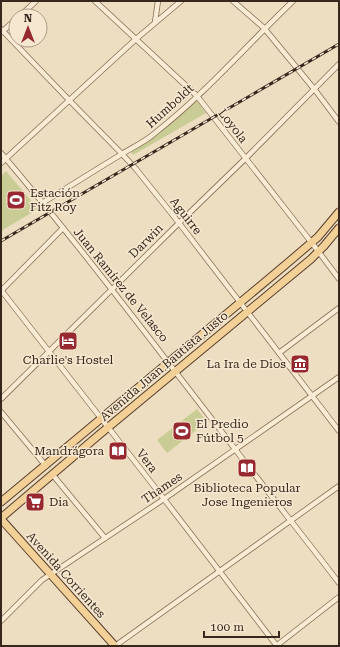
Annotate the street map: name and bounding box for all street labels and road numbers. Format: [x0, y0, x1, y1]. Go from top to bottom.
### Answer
street label: Humboldt [143, 81, 197, 131]
street label: Loyola [215, 106, 251, 146]
street label: Aguirre [167, 195, 205, 238]
street label: Darwin [126, 221, 166, 261]
street label: Juan Ramírez de Velasco [71, 225, 171, 345]
street label: Avenida Juan Bautista Justo [97, 308, 231, 424]
street label: Vera [134, 447, 161, 476]
street label: Thames [139, 469, 185, 507]
street label: Avenida Corrientes [24, 529, 108, 621]

